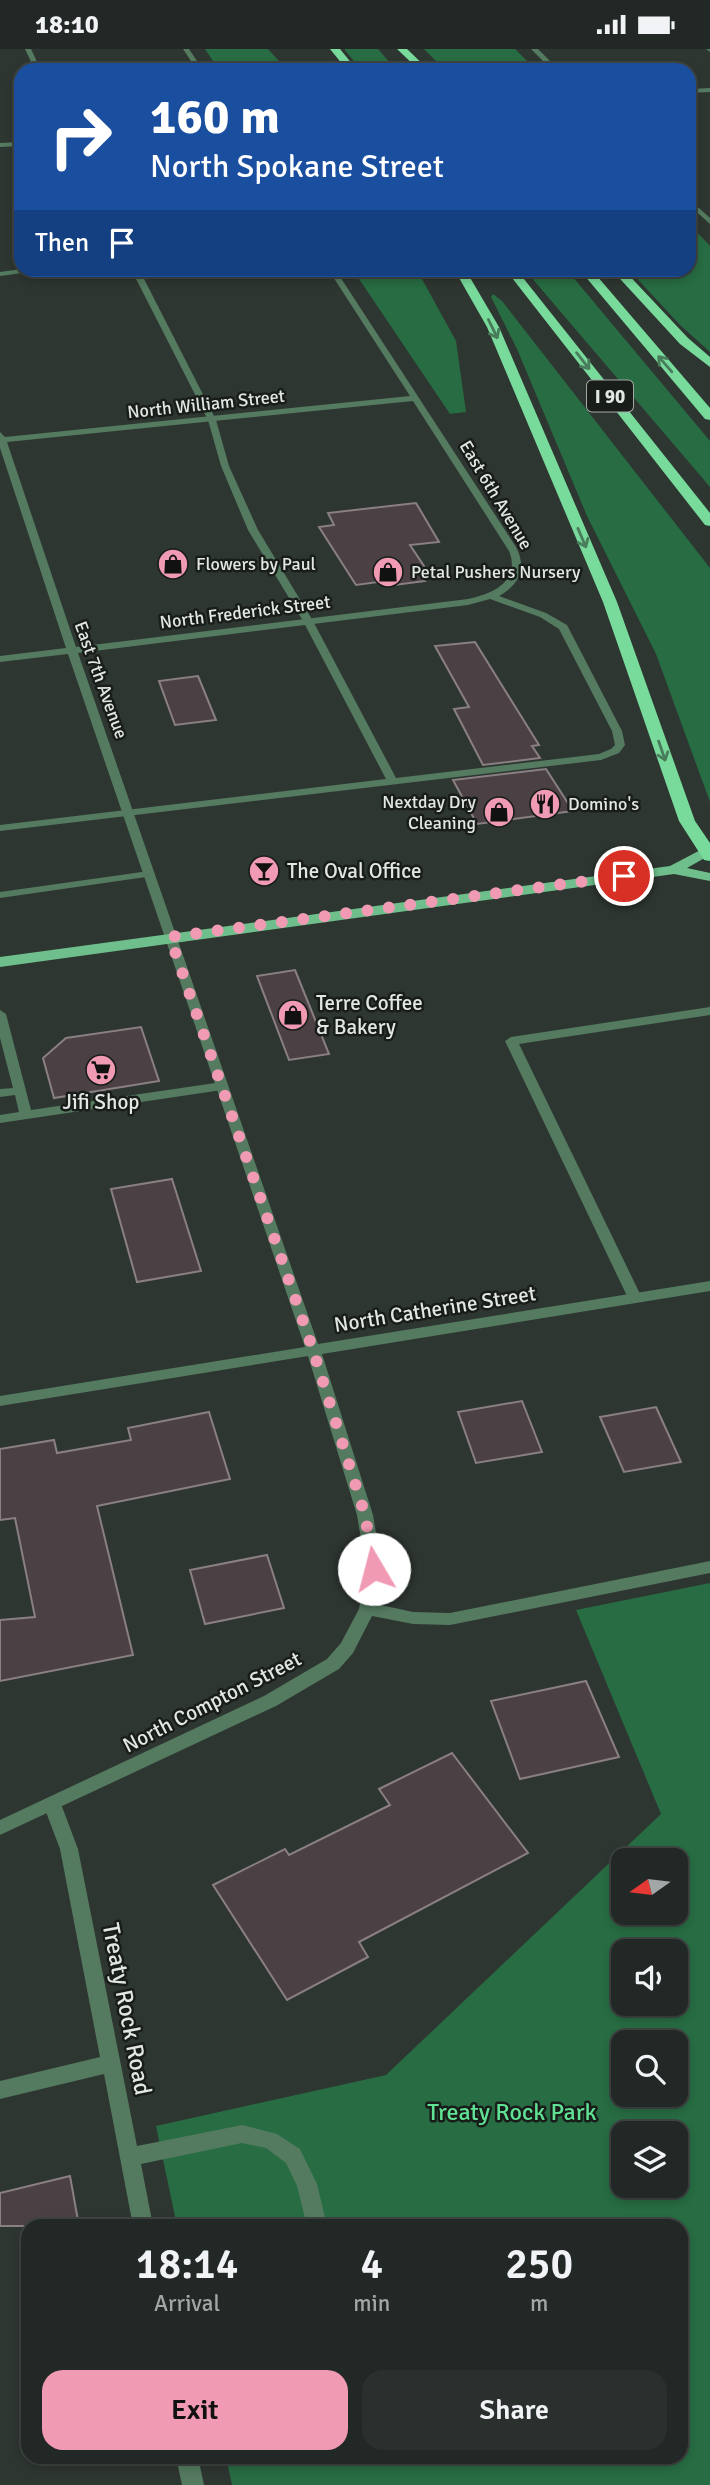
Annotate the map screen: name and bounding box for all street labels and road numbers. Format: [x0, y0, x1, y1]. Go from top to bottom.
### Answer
road number: I 90 [587, 381, 633, 411]
street label: North William Street [126, 385, 286, 423]
street label: East 6th Avenue [455, 436, 537, 554]
street label: North Frederick Street [158, 591, 332, 633]
street label: East 7th Avenue [70, 618, 132, 742]
street label: North Catherine Street [332, 1280, 538, 1338]
street label: North Compton Street [118, 1646, 306, 1758]
street label: Treaty Rock Road [96, 1920, 158, 2098]

